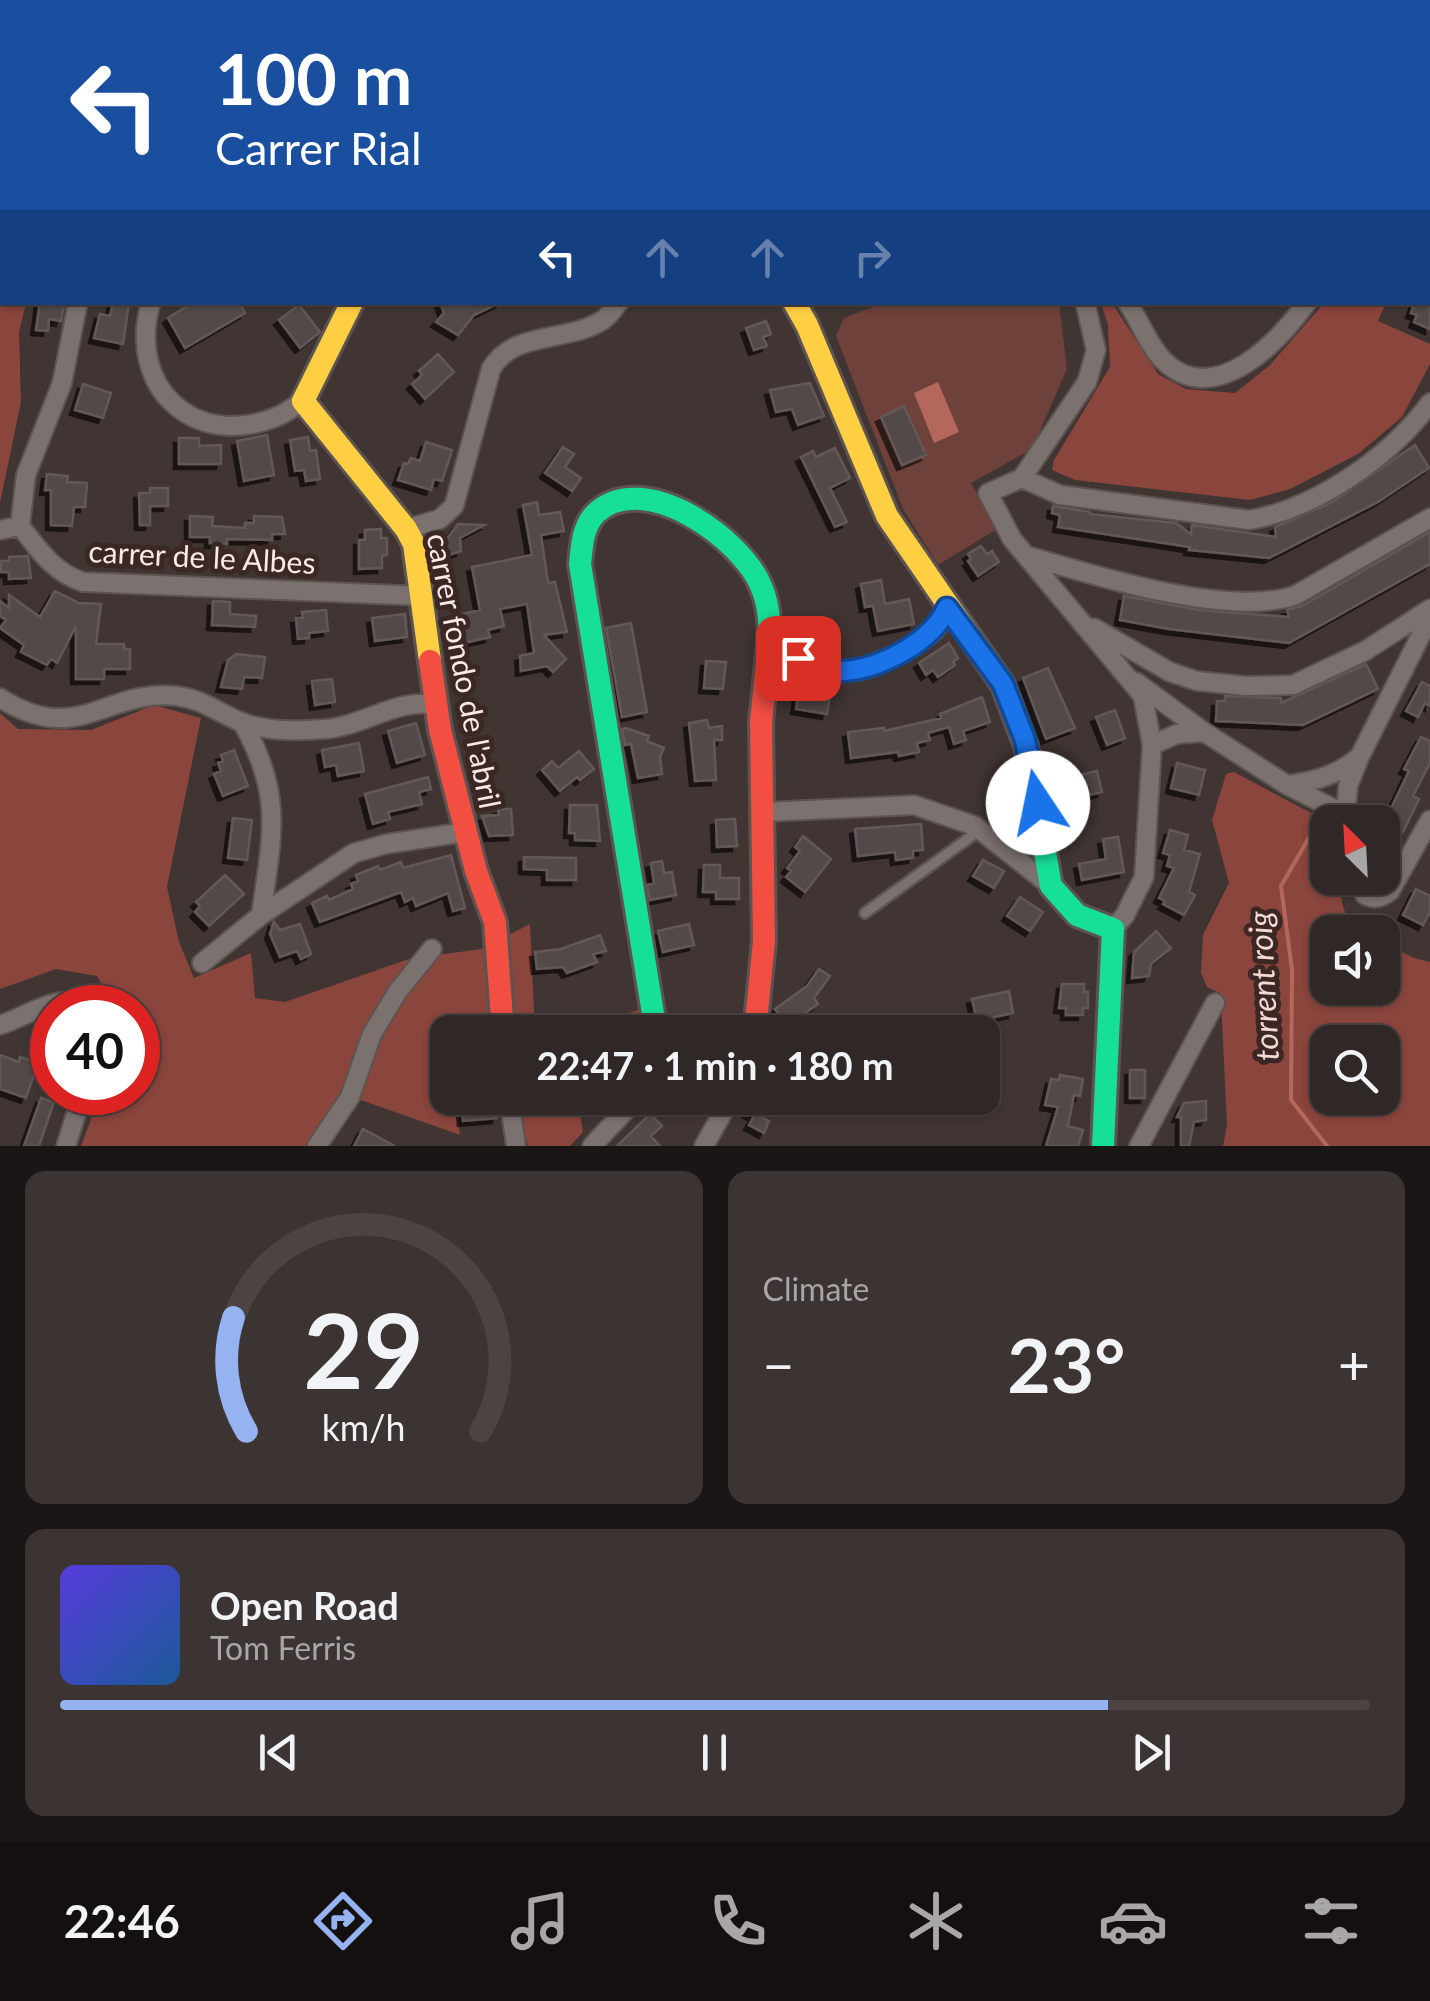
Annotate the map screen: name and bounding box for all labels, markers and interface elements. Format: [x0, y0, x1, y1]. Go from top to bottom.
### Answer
text: 100 m [215, 36, 412, 120]
icon: left [50, 40, 180, 170]
text: Carrer Rial [215, 121, 422, 175]
icon: left [530, 230, 585, 285]
icon: ahead [635, 230, 690, 285]
icon: ahead [740, 230, 795, 285]
icon: right [845, 230, 900, 285]
street label: carrer fondo de l'abril [421, 530, 509, 811]
street label: carrer de le Albes [88, 532, 316, 580]
pin [756, 616, 841, 701]
icon: arrive [771, 631, 826, 686]
position arrow [986, 751, 1090, 855]
north arrow [1310, 805, 1400, 895]
map controls [1310, 805, 1400, 1115]
water label: torrent roig [1239, 910, 1286, 1062]
button: sound [1310, 915, 1400, 1005]
speed limit sign: 40 [30, 985, 160, 1115]
button: search [1310, 1025, 1400, 1115]
text: 22:47 · 1 min · 180 m [536, 1042, 894, 1088]
text: Climate [763, 1269, 869, 1308]
text: 29 [303, 1286, 424, 1411]
text: 23° [1007, 1319, 1125, 1409]
text: − [763, 1331, 794, 1397]
text: + [1338, 1331, 1370, 1397]
text: km/h [322, 1406, 406, 1449]
text: Open Road [210, 1582, 399, 1628]
text: Tom Ferris [210, 1628, 356, 1667]
icon: previous [251, 1725, 306, 1780]
icon: pause [687, 1725, 742, 1780]
icon: next [1124, 1725, 1179, 1780]
icon: directions [308, 1886, 378, 1956]
icon: music [505, 1886, 575, 1956]
icon: phone [703, 1886, 773, 1956]
icon: climate [901, 1886, 971, 1956]
icon: car [1098, 1886, 1168, 1956]
icon: filters [1296, 1886, 1366, 1956]
text: 22:46 [64, 1894, 180, 1948]

